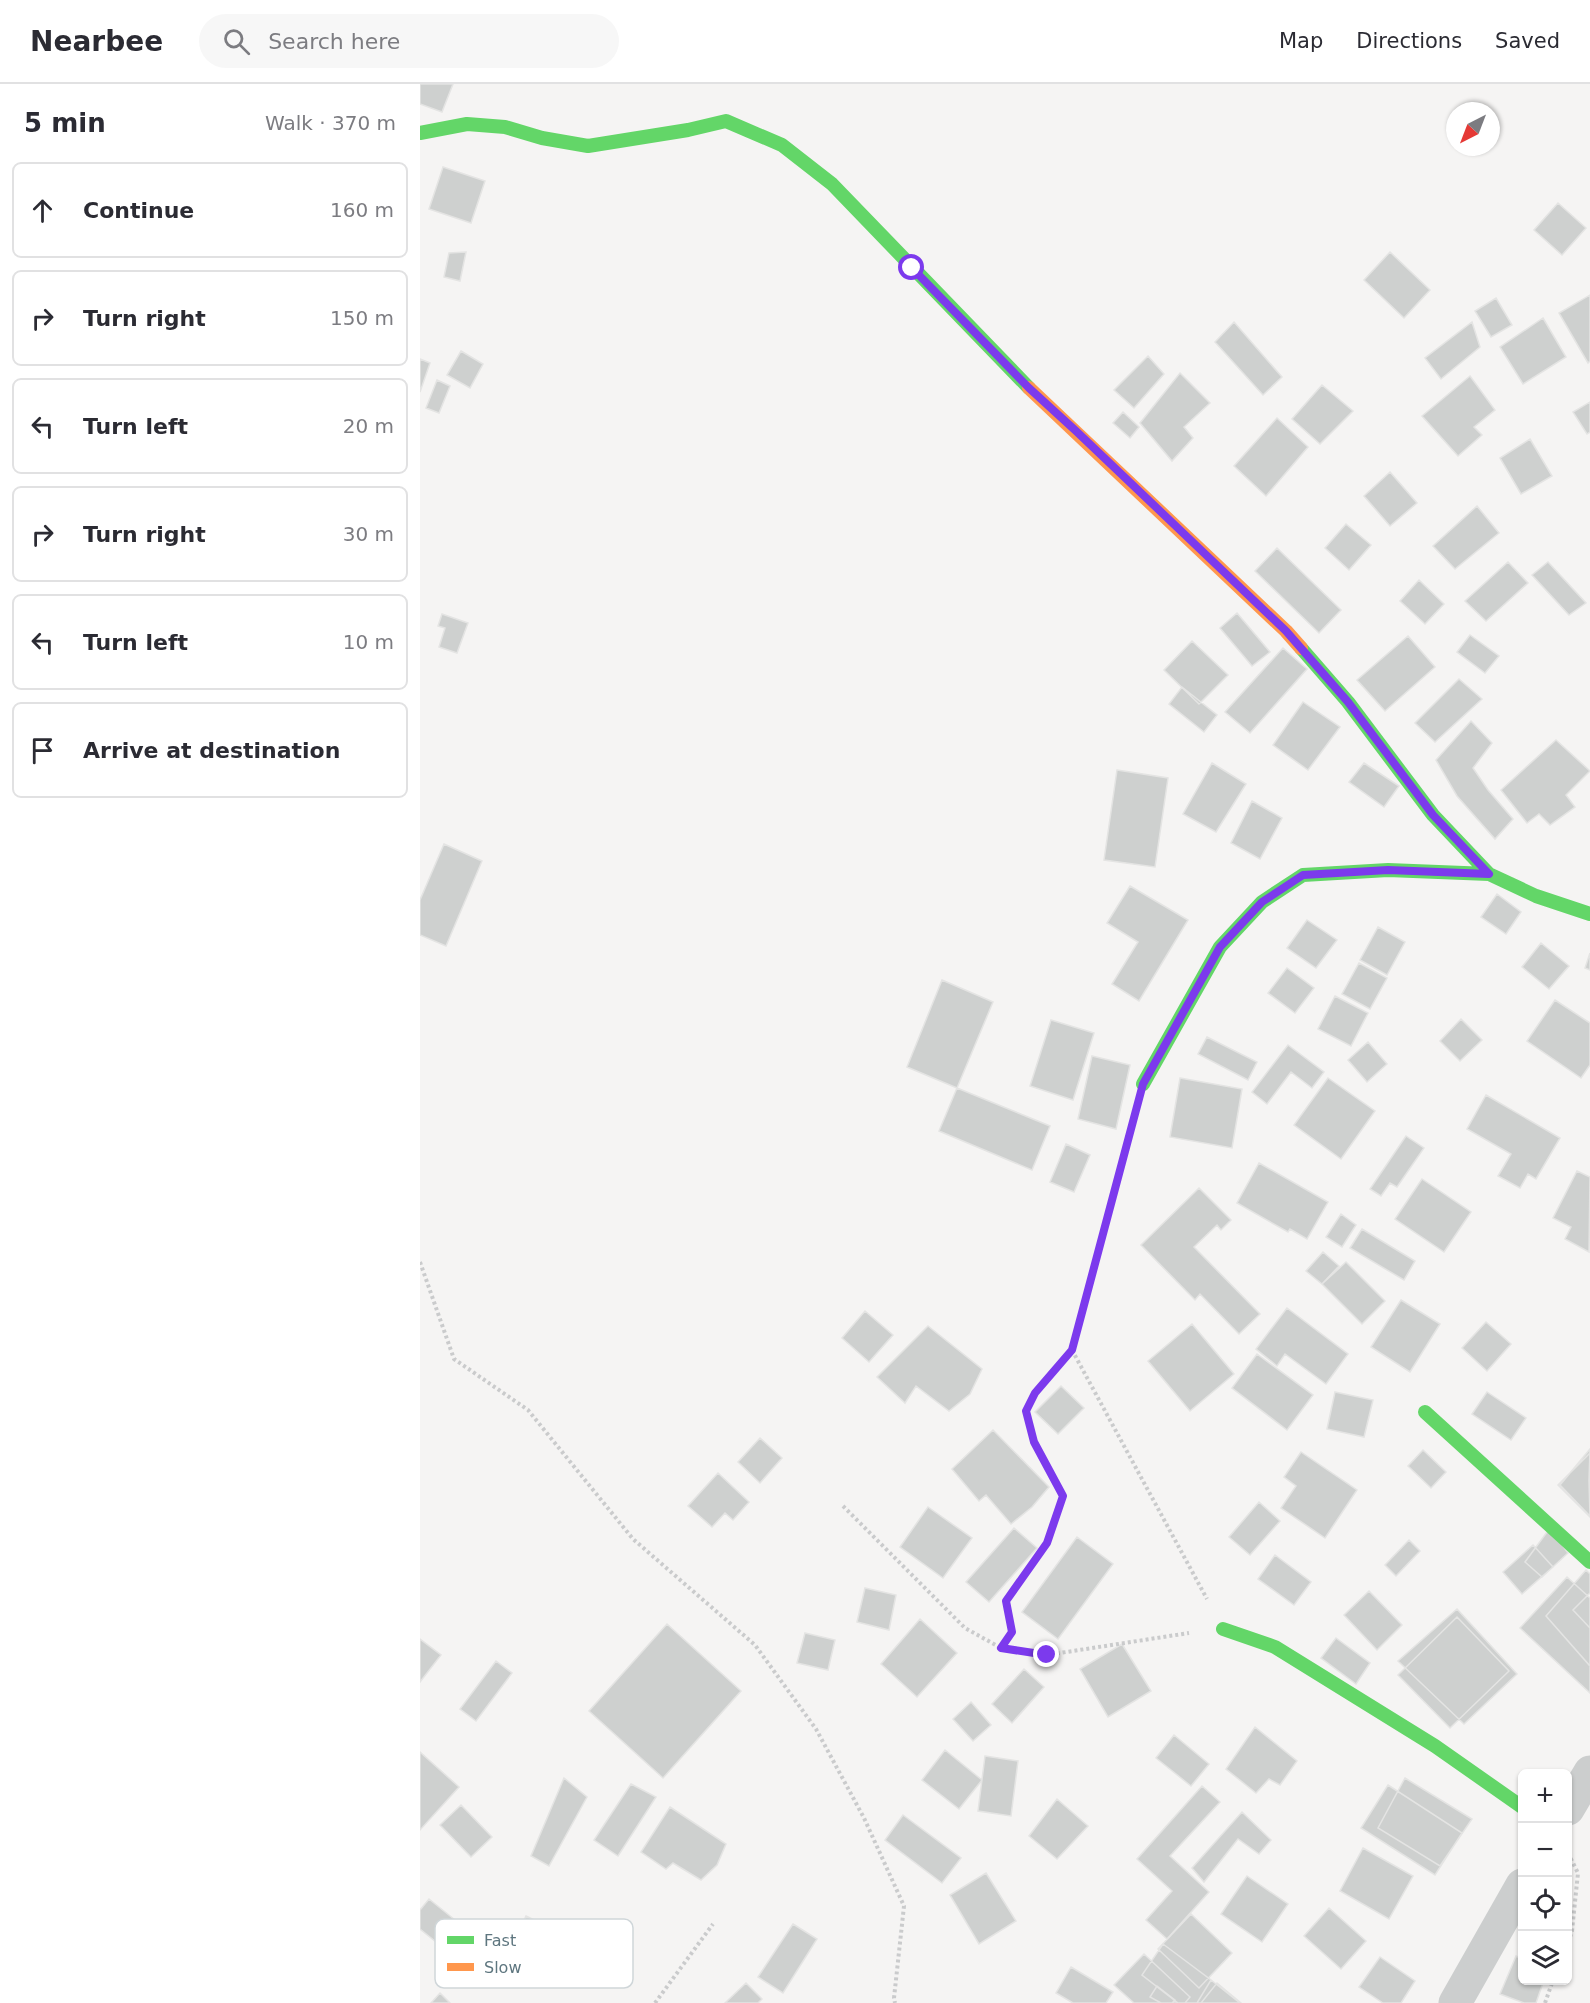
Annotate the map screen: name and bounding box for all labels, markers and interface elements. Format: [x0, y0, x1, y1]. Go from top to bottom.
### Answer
search box [199, 14, 619, 68]
text: Nearbee [30, 25, 163, 58]
icon: search [220, 25, 253, 58]
text: Search here [268, 29, 400, 54]
text: Map [1279, 29, 1323, 53]
text: Directions [1356, 29, 1462, 53]
text: Saved [1495, 29, 1560, 53]
north arrow [1446, 102, 1500, 156]
text: 5 min [24, 108, 106, 138]
text: Walk · 370 m [265, 111, 396, 135]
icon: ahead [26, 194, 59, 227]
text: Continue [83, 198, 194, 223]
text: 160 m [330, 198, 394, 222]
route start [898, 254, 924, 280]
icon: right [26, 302, 59, 335]
text: Turn right [83, 306, 206, 331]
text: 150 m [330, 306, 394, 330]
icon: left [26, 410, 59, 443]
text: Turn left [83, 414, 188, 439]
text: 20 m [343, 414, 394, 438]
icon: right [26, 518, 59, 551]
text: Turn right [83, 522, 206, 547]
text: 30 m [343, 522, 394, 546]
icon: left [26, 626, 59, 659]
text: Turn left [83, 630, 188, 655]
text: 10 m [343, 630, 394, 654]
icon: arrive [26, 734, 59, 767]
text: Arrive at destination [83, 738, 340, 763]
route end [1033, 1641, 1059, 1667]
map controls [1518, 1769, 1572, 1985]
button: + [1518, 1769, 1572, 1823]
button: − [1518, 1823, 1572, 1877]
button: locate [1518, 1877, 1572, 1931]
legend [435, 1919, 633, 1988]
text: Fast [484, 1931, 516, 1950]
button: layers [1518, 1931, 1572, 1985]
text: Slow [484, 1958, 521, 1977]

